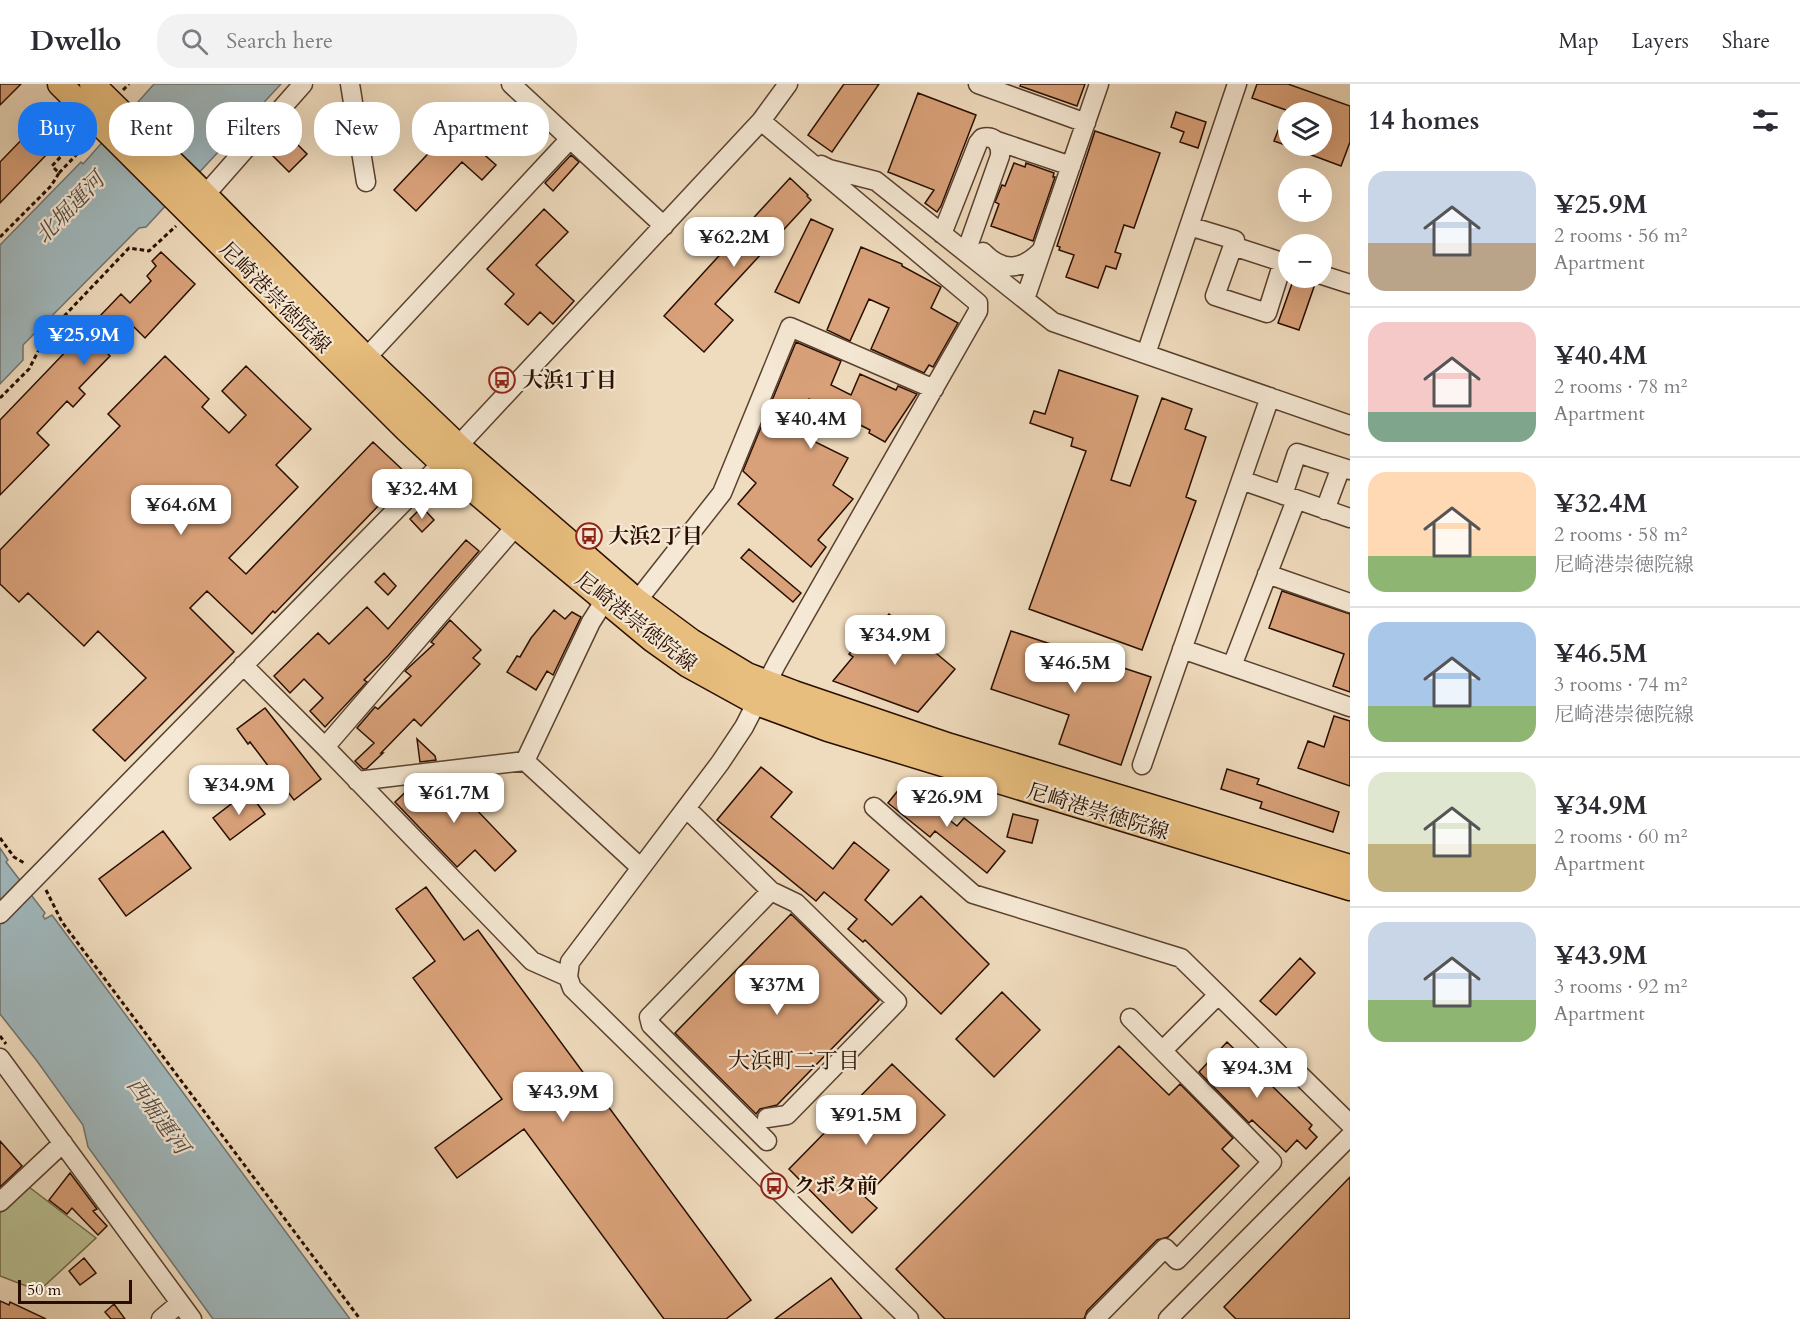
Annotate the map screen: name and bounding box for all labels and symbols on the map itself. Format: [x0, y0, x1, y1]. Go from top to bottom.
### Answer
water label: 北堀運河 [29, 163, 114, 250]
pin: ¥62.2M [685, 217, 783, 268]
street label: 尼崎港崇徳院線 [213, 236, 337, 360]
pin: ¥25.9M [35, 315, 133, 366]
bus stop icon: 大浜1丁目 [487, 365, 517, 395]
place label: 大浜1丁目 [522, 366, 617, 395]
pin: ¥40.4M [762, 399, 860, 450]
pin: ¥32.4M [373, 469, 471, 520]
pin: ¥64.6M [132, 485, 230, 536]
bus stop icon: 大浜2丁目 [574, 521, 604, 551]
place label: 大浜2丁目 [608, 522, 703, 551]
street label: 尼崎港崇徳院線 [569, 565, 703, 679]
pin: ¥34.9M [846, 615, 944, 666]
pin: ¥46.5M [1026, 643, 1124, 694]
pin: ¥34.9M [190, 765, 288, 816]
pin: ¥61.7M [405, 773, 503, 824]
pin: ¥26.9M [898, 777, 996, 828]
street label: 尼崎港崇徳院線 [1023, 777, 1173, 847]
pin: ¥37M [741, 965, 813, 1016]
district label: 大浜町二丁目 [728, 1046, 860, 1076]
pin: ¥94.3M [1208, 1048, 1306, 1099]
water label: 西堀運河 [120, 1072, 198, 1164]
pin: ¥43.9M [514, 1072, 612, 1123]
pin: ¥91.5M [817, 1095, 915, 1146]
bus stop icon: クボタ前 [759, 1171, 789, 1201]
place label: クボタ前 [794, 1172, 878, 1201]
scale bar [18, 1277, 132, 1304]

